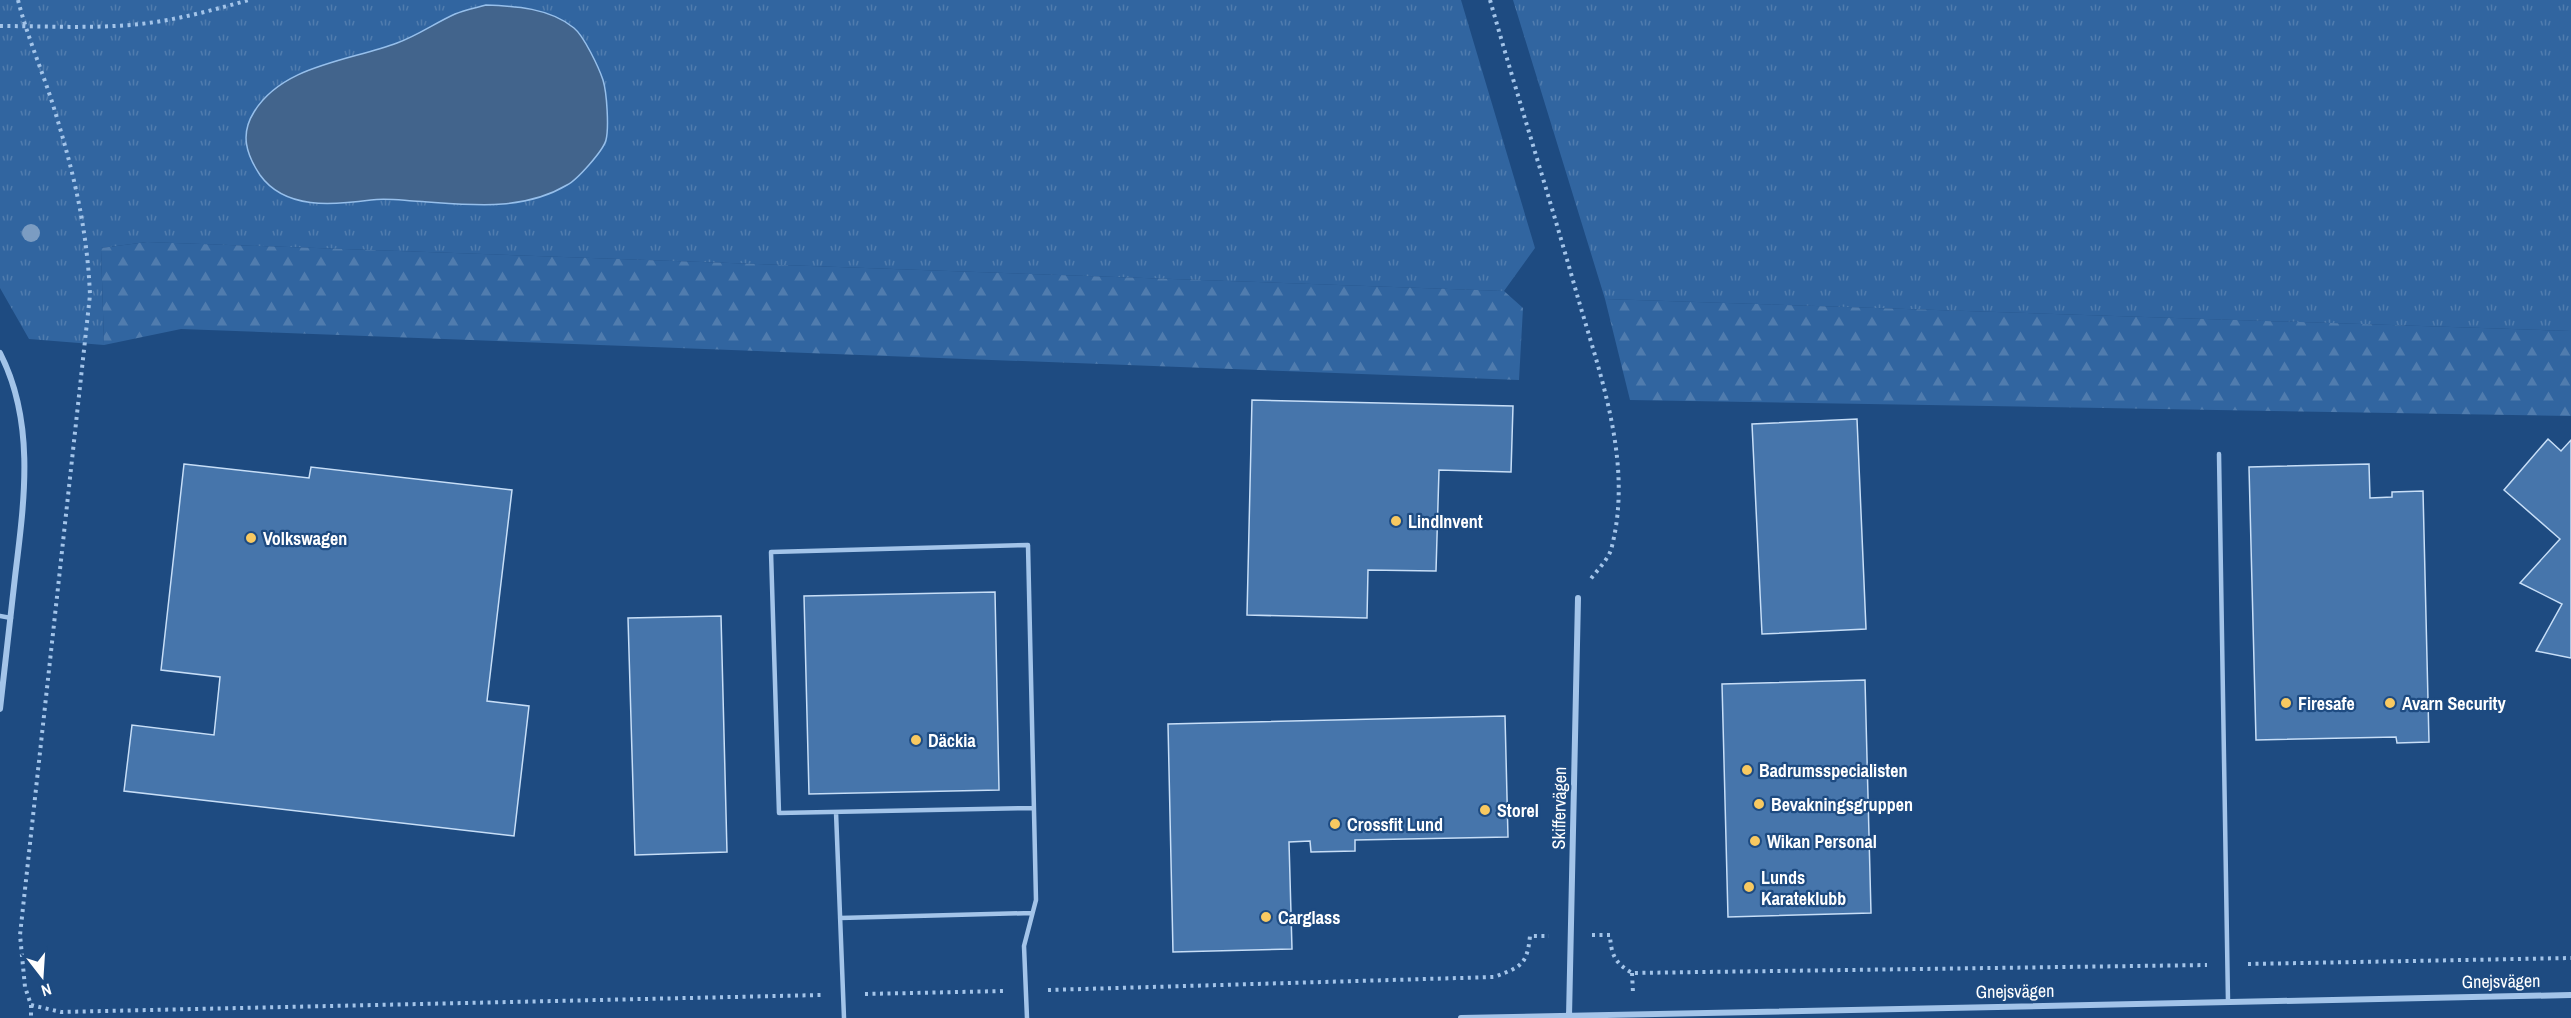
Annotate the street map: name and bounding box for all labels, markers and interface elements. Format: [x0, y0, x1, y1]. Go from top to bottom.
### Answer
place label: LindInvent [1408, 509, 1483, 534]
marker: LindInvent [1389, 514, 1403, 528]
place label: Volkswagen [263, 526, 347, 551]
marker: Volkswagen [244, 531, 258, 545]
place label: Firesafe [2298, 691, 2355, 716]
place label: Avarn Security [2402, 691, 2506, 716]
marker: Firesafe [2279, 696, 2293, 710]
marker: Avarn Security [2383, 696, 2397, 710]
place label: Däckia [928, 728, 976, 753]
marker: Däckia [909, 733, 923, 747]
place label: Badrumsspecialisten [1759, 758, 1907, 783]
marker: Badrumsspecialisten [1740, 763, 1754, 777]
street label: Skiffervägen [1546, 766, 1572, 850]
place label: Bevakningsgruppen [1771, 792, 1913, 817]
marker: Bevakningsgruppen [1752, 797, 1766, 811]
place label: Storel [1497, 798, 1539, 823]
marker: Storel [1478, 803, 1492, 817]
place label: Crossfit Lund [1347, 812, 1443, 837]
marker: Crossfit Lund [1328, 817, 1342, 831]
place label: Wikan Personal [1767, 829, 1877, 854]
marker: Wikan Personal [1748, 834, 1762, 848]
place label: Lunds Karateklubb [1761, 865, 1846, 911]
marker: Lunds Karateklubb [1742, 880, 1756, 894]
place label: Carglass [1278, 905, 1340, 930]
marker: Carglass [1259, 910, 1273, 924]
north arrow [12, 946, 72, 1006]
street label: Gnejsvägen [2461, 968, 2541, 994]
text: N [39, 978, 54, 1002]
street label: Gnejsvägen [1975, 978, 2055, 1004]

